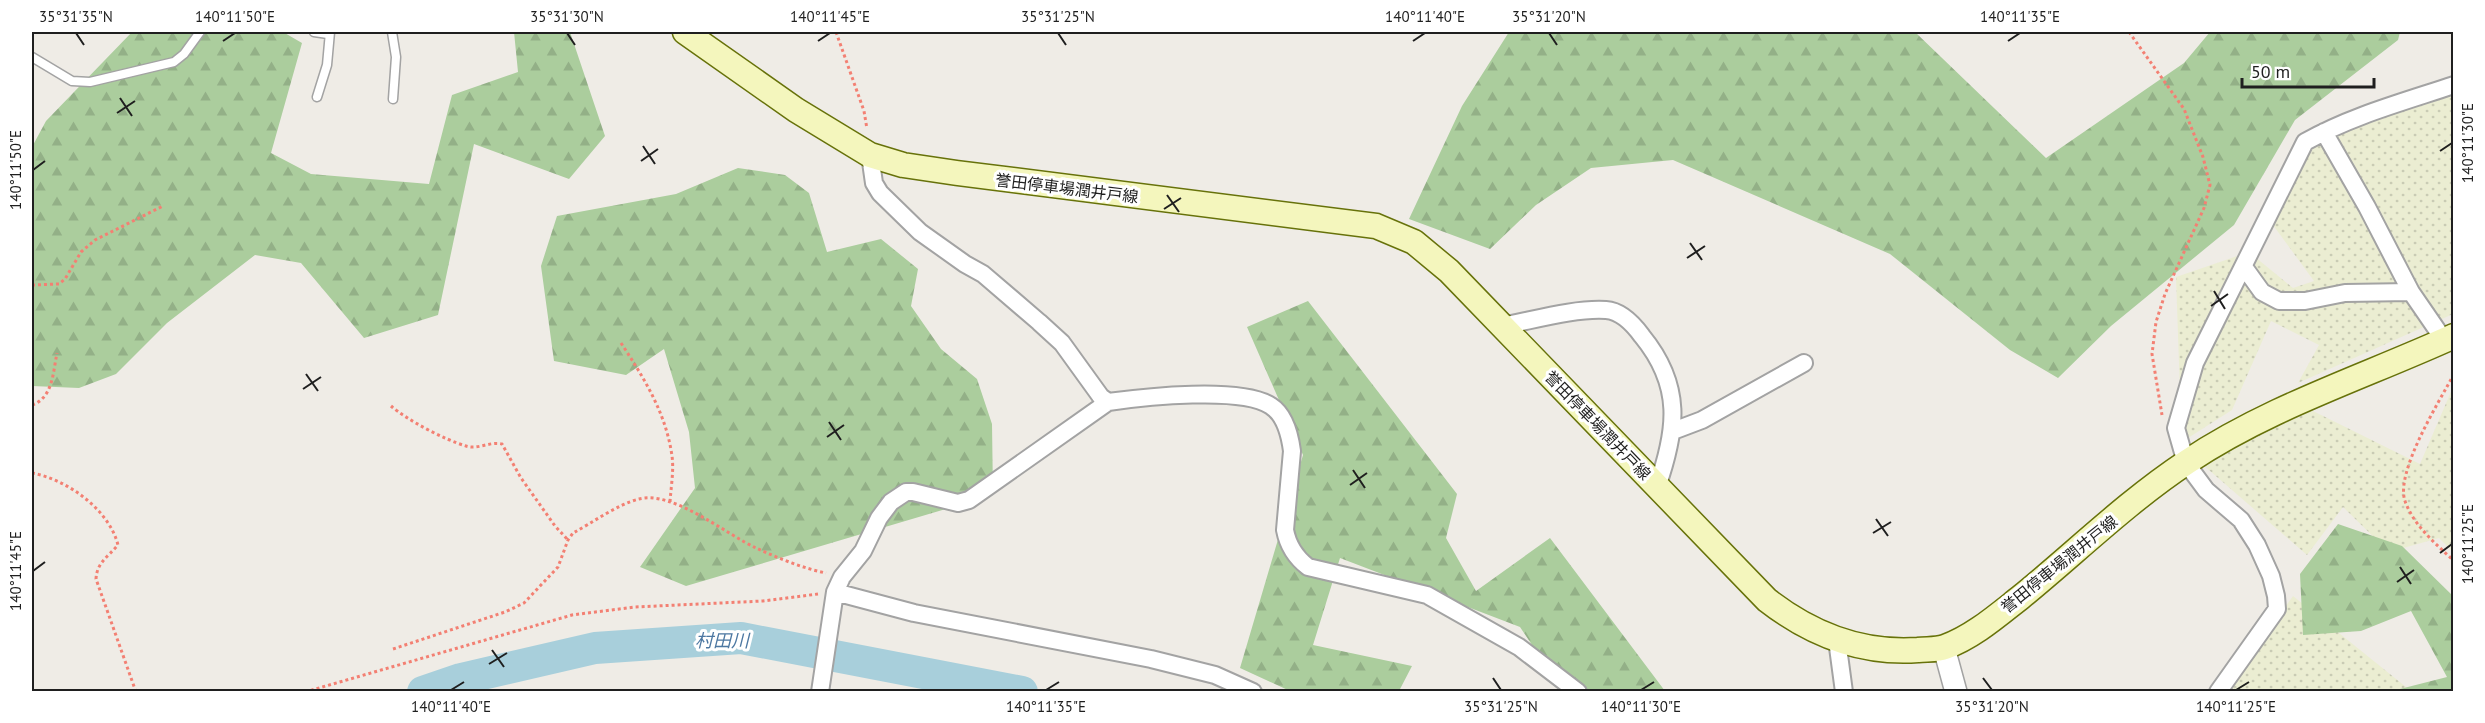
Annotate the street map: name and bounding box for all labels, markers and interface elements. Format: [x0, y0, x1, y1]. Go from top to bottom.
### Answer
text: 35°31'35"N [39, 7, 113, 26]
text: 140°11'50"E [195, 7, 275, 26]
text: 35°31'30"N [530, 7, 604, 26]
text: 140°11'45"E [790, 7, 870, 26]
text: 35°31'25"N [1021, 7, 1095, 26]
text: 140°11'40"E [1385, 7, 1465, 26]
text: 35°31'20"N [1512, 7, 1586, 26]
text: 140°11'35"E [1980, 7, 2060, 26]
scale bar [2242, 51, 2374, 89]
text: 50 m [2251, 60, 2290, 83]
text: 140°11'30"E [2458, 103, 2477, 183]
text: 140°11'50"E [6, 130, 25, 210]
street label: 誉田停車場潤井戸線 [994, 169, 1140, 207]
street label: 誉田停車場潤井戸線 [1541, 366, 1655, 484]
text: 140°11'25"E [2458, 504, 2477, 584]
street label: 誉田停車場潤井戸線 [1997, 511, 2121, 617]
text: 140°11'45"E [6, 531, 25, 611]
water label: 村田川 [695, 629, 751, 652]
text: 140°11'40"E [411, 697, 491, 716]
text: 140°11'35"E [1006, 697, 1086, 716]
text: 35°31'25"N [1464, 697, 1538, 716]
text: 140°11'30"E [1601, 697, 1681, 716]
text: 35°31'20"N [1955, 697, 2029, 716]
text: 140°11'25"E [2196, 697, 2276, 716]

